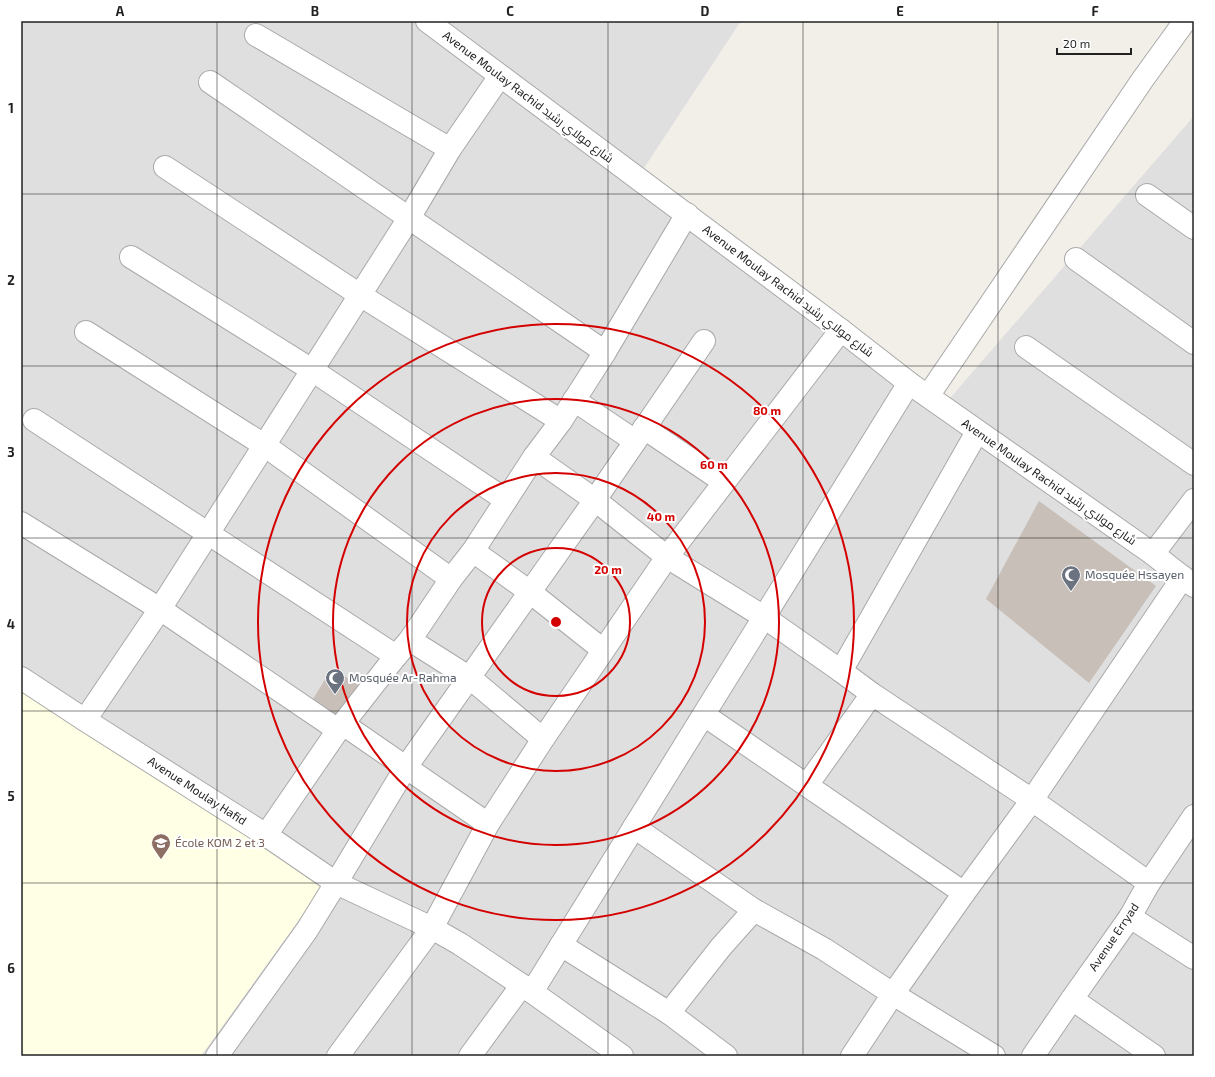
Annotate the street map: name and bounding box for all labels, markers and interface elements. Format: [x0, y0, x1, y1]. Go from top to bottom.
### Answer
text: A [116, 3, 125, 19]
text: B [311, 3, 319, 19]
text: C [506, 3, 514, 19]
text: D [701, 3, 710, 19]
text: E [896, 3, 904, 19]
text: F [1091, 3, 1099, 19]
street label: Avenue Moulay Rachid شارع مولاي رشيد [438, 27, 617, 168]
scale bar [1057, 30, 1131, 56]
text: 20 m [1063, 36, 1090, 50]
text: 1 [8, 100, 14, 116]
street label: Avenue Moulay Rachid شارع مولاي رشيد [698, 221, 877, 362]
text: 2 [7, 272, 15, 288]
text: 80 m [753, 403, 781, 417]
street label: Avenue Moulay Rachid شارع مولاي رشيد [957, 415, 1140, 550]
text: 3 [7, 444, 15, 460]
text: 60 m [700, 457, 728, 471]
text: 40 m [647, 509, 675, 523]
text: 20 m [594, 562, 622, 576]
mosque icon: Mosquée Hssayen [1060, 564, 1082, 592]
place label: Mosquée Hssayen [1085, 567, 1184, 581]
centre of rings [549, 615, 563, 629]
text: 4 [7, 616, 15, 632]
mosque icon: Mosquée Ar-Rahma [324, 667, 346, 695]
place label: Mosquée Ar-Rahma [349, 670, 457, 684]
street label: Avenue Moulay Hafid [146, 753, 249, 827]
text: 5 [7, 788, 15, 804]
school or university icon: École KOM 2 et 3 [150, 832, 172, 860]
place label: École KOM 2 et 3 [175, 835, 265, 849]
street label: Avenue Erryad [1085, 900, 1141, 973]
text: 6 [7, 960, 15, 976]

